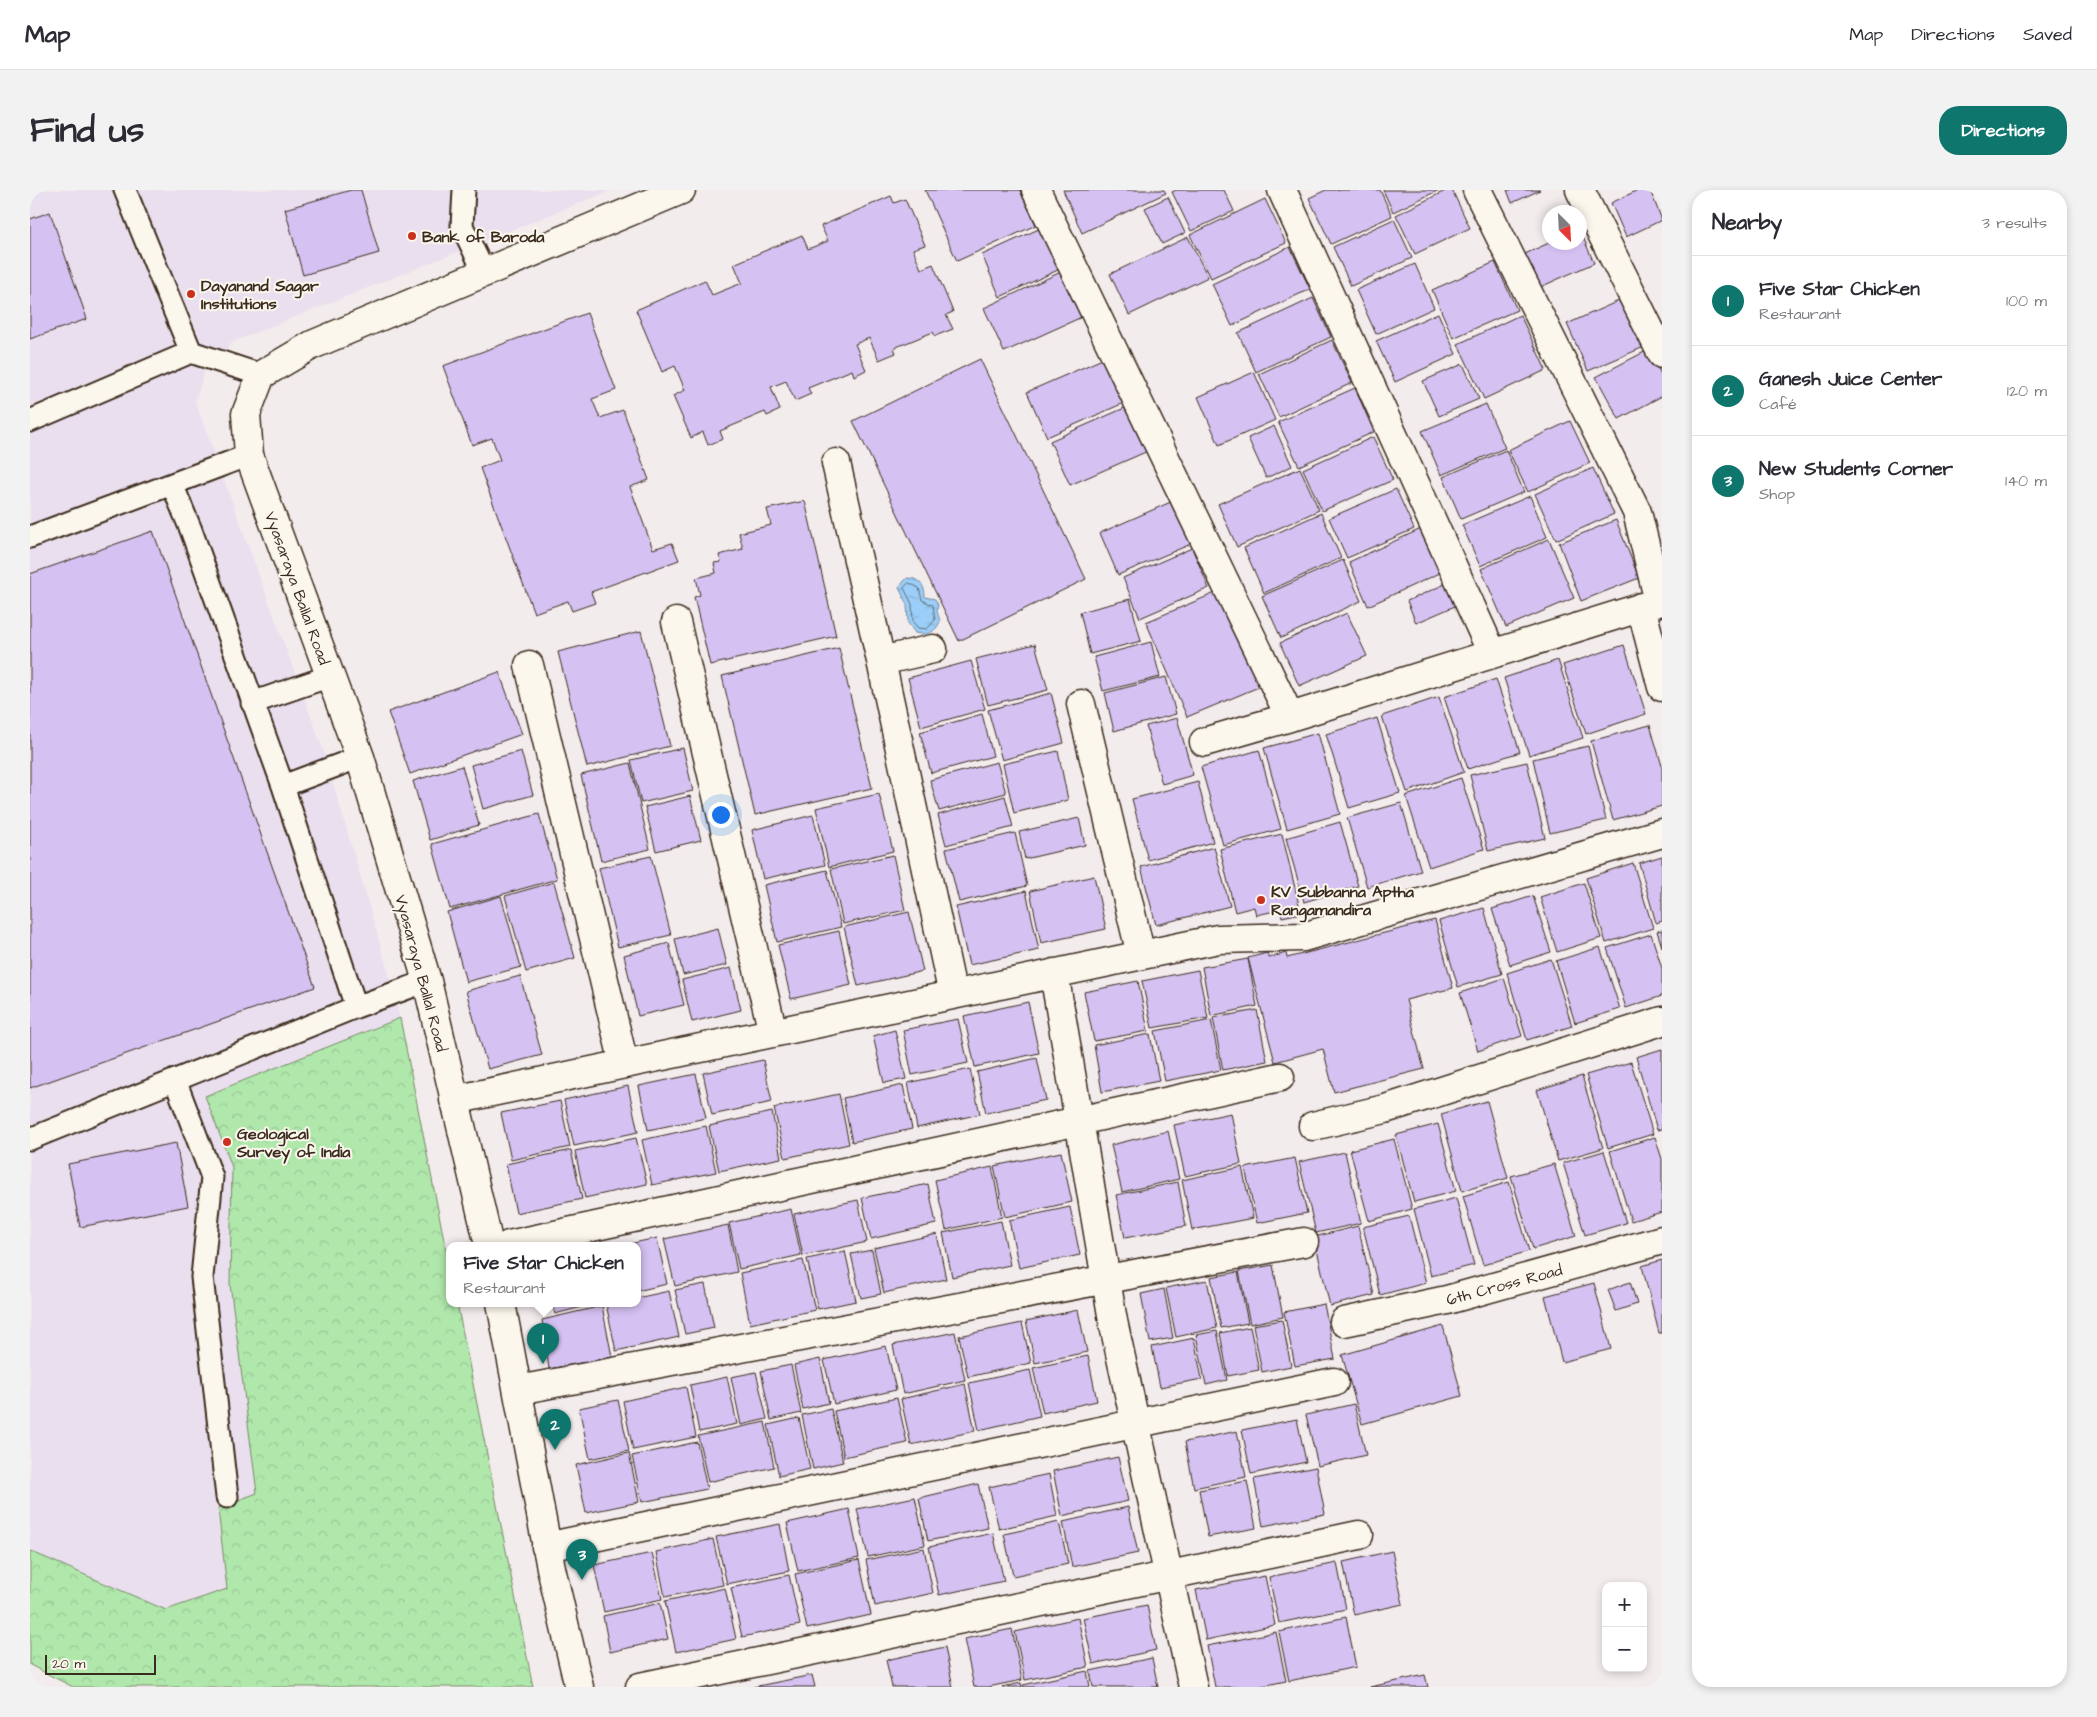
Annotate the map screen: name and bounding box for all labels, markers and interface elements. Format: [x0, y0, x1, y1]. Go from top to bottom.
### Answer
text: Map [25, 18, 70, 52]
text: Map [1849, 22, 1883, 47]
text: Directions [1911, 22, 1995, 47]
text: Saved [2023, 22, 2072, 47]
text: Find us [30, 106, 144, 155]
button: Directions [1939, 106, 2067, 155]
north arrow [1542, 205, 1587, 250]
text: Nearby [1712, 208, 1782, 237]
text: 3 results [1982, 212, 2047, 234]
place label: Bank of Baroda [422, 226, 545, 248]
marker: Bank of Baroda [406, 230, 418, 242]
place label: Dayanand Sagar Institutions [201, 275, 319, 315]
text: Five Star Chicken [1759, 276, 1920, 303]
marker: Dayanand Sagar Institutions [185, 288, 197, 300]
text: 1 [1727, 290, 1729, 312]
text: 100 m [2006, 290, 2047, 312]
text: Restaurant [1759, 303, 1841, 325]
text: Ganesh Juice Center [1759, 366, 1942, 393]
text: 2 [1723, 380, 1733, 402]
text: 120 m [2007, 380, 2047, 402]
text: Café [1759, 393, 1797, 415]
text: New Students Corner [1759, 456, 1953, 483]
text: 3 [1724, 470, 1732, 492]
text: 140 m [2005, 470, 2047, 492]
text: Shop [1759, 483, 1795, 505]
street label: Vyasaraya Ballal Road [258, 509, 335, 668]
your location [708, 802, 734, 828]
place label: KV Subbanna Aptha Rangamandira [1271, 881, 1415, 923]
street label: Vyasaraya Ballal Road [389, 892, 453, 1054]
marker: KV Subbanna Aptha Rangamandira [1255, 894, 1267, 906]
place label: Geological Survey of India [236, 1123, 351, 1164]
marker: Geological Survey of India [221, 1136, 233, 1148]
popup [446, 1242, 641, 1307]
text: Five Star Chicken [463, 1250, 624, 1277]
street label: 6th Cross Road [1444, 1259, 1565, 1311]
text: Restaurant [463, 1277, 545, 1299]
pin: 1 [527, 1323, 559, 1364]
pin: 2 [539, 1409, 571, 1450]
pin: 3 [566, 1539, 598, 1580]
map controls [1602, 1582, 1647, 1672]
button: + [1602, 1582, 1647, 1627]
button: − [1602, 1627, 1647, 1672]
scale bar [45, 1652, 156, 1675]
text: 20 m [52, 1654, 85, 1674]

